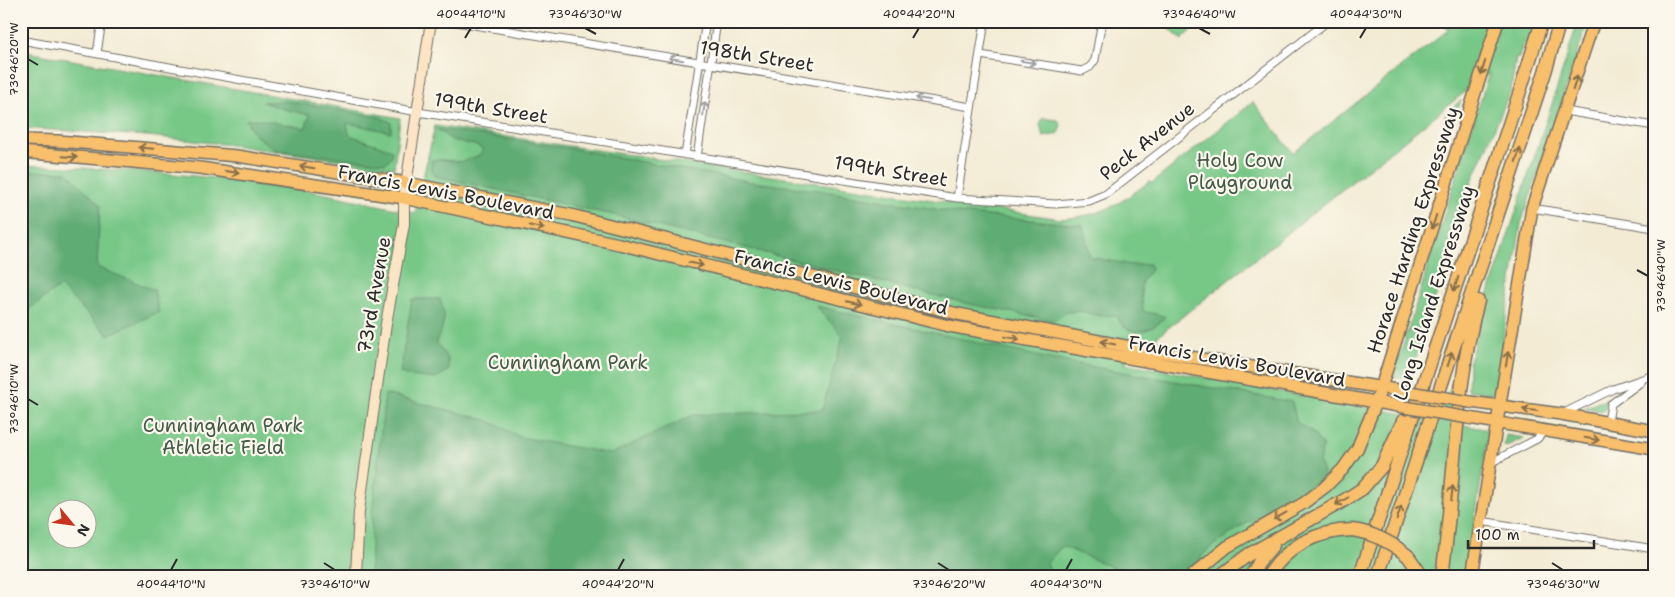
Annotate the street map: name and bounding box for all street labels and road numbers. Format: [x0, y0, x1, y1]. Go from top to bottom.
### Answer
street label: 198th Street [698, 35, 816, 77]
street label: 199th Street [432, 87, 550, 129]
street label: Peck Avenue [1094, 96, 1200, 186]
street label: Horace Harding Expressway [1361, 103, 1465, 357]
street label: 199th Street [832, 150, 950, 192]
street label: Francis Lewis Boulevard [336, 159, 556, 225]
street label: Long Island Expressway [1387, 182, 1481, 404]
street label: 73rd Avenue [351, 235, 397, 355]
street label: Francis Lewis Boulevard [731, 243, 951, 321]
street label: Francis Lewis Boulevard [1127, 330, 1347, 392]

